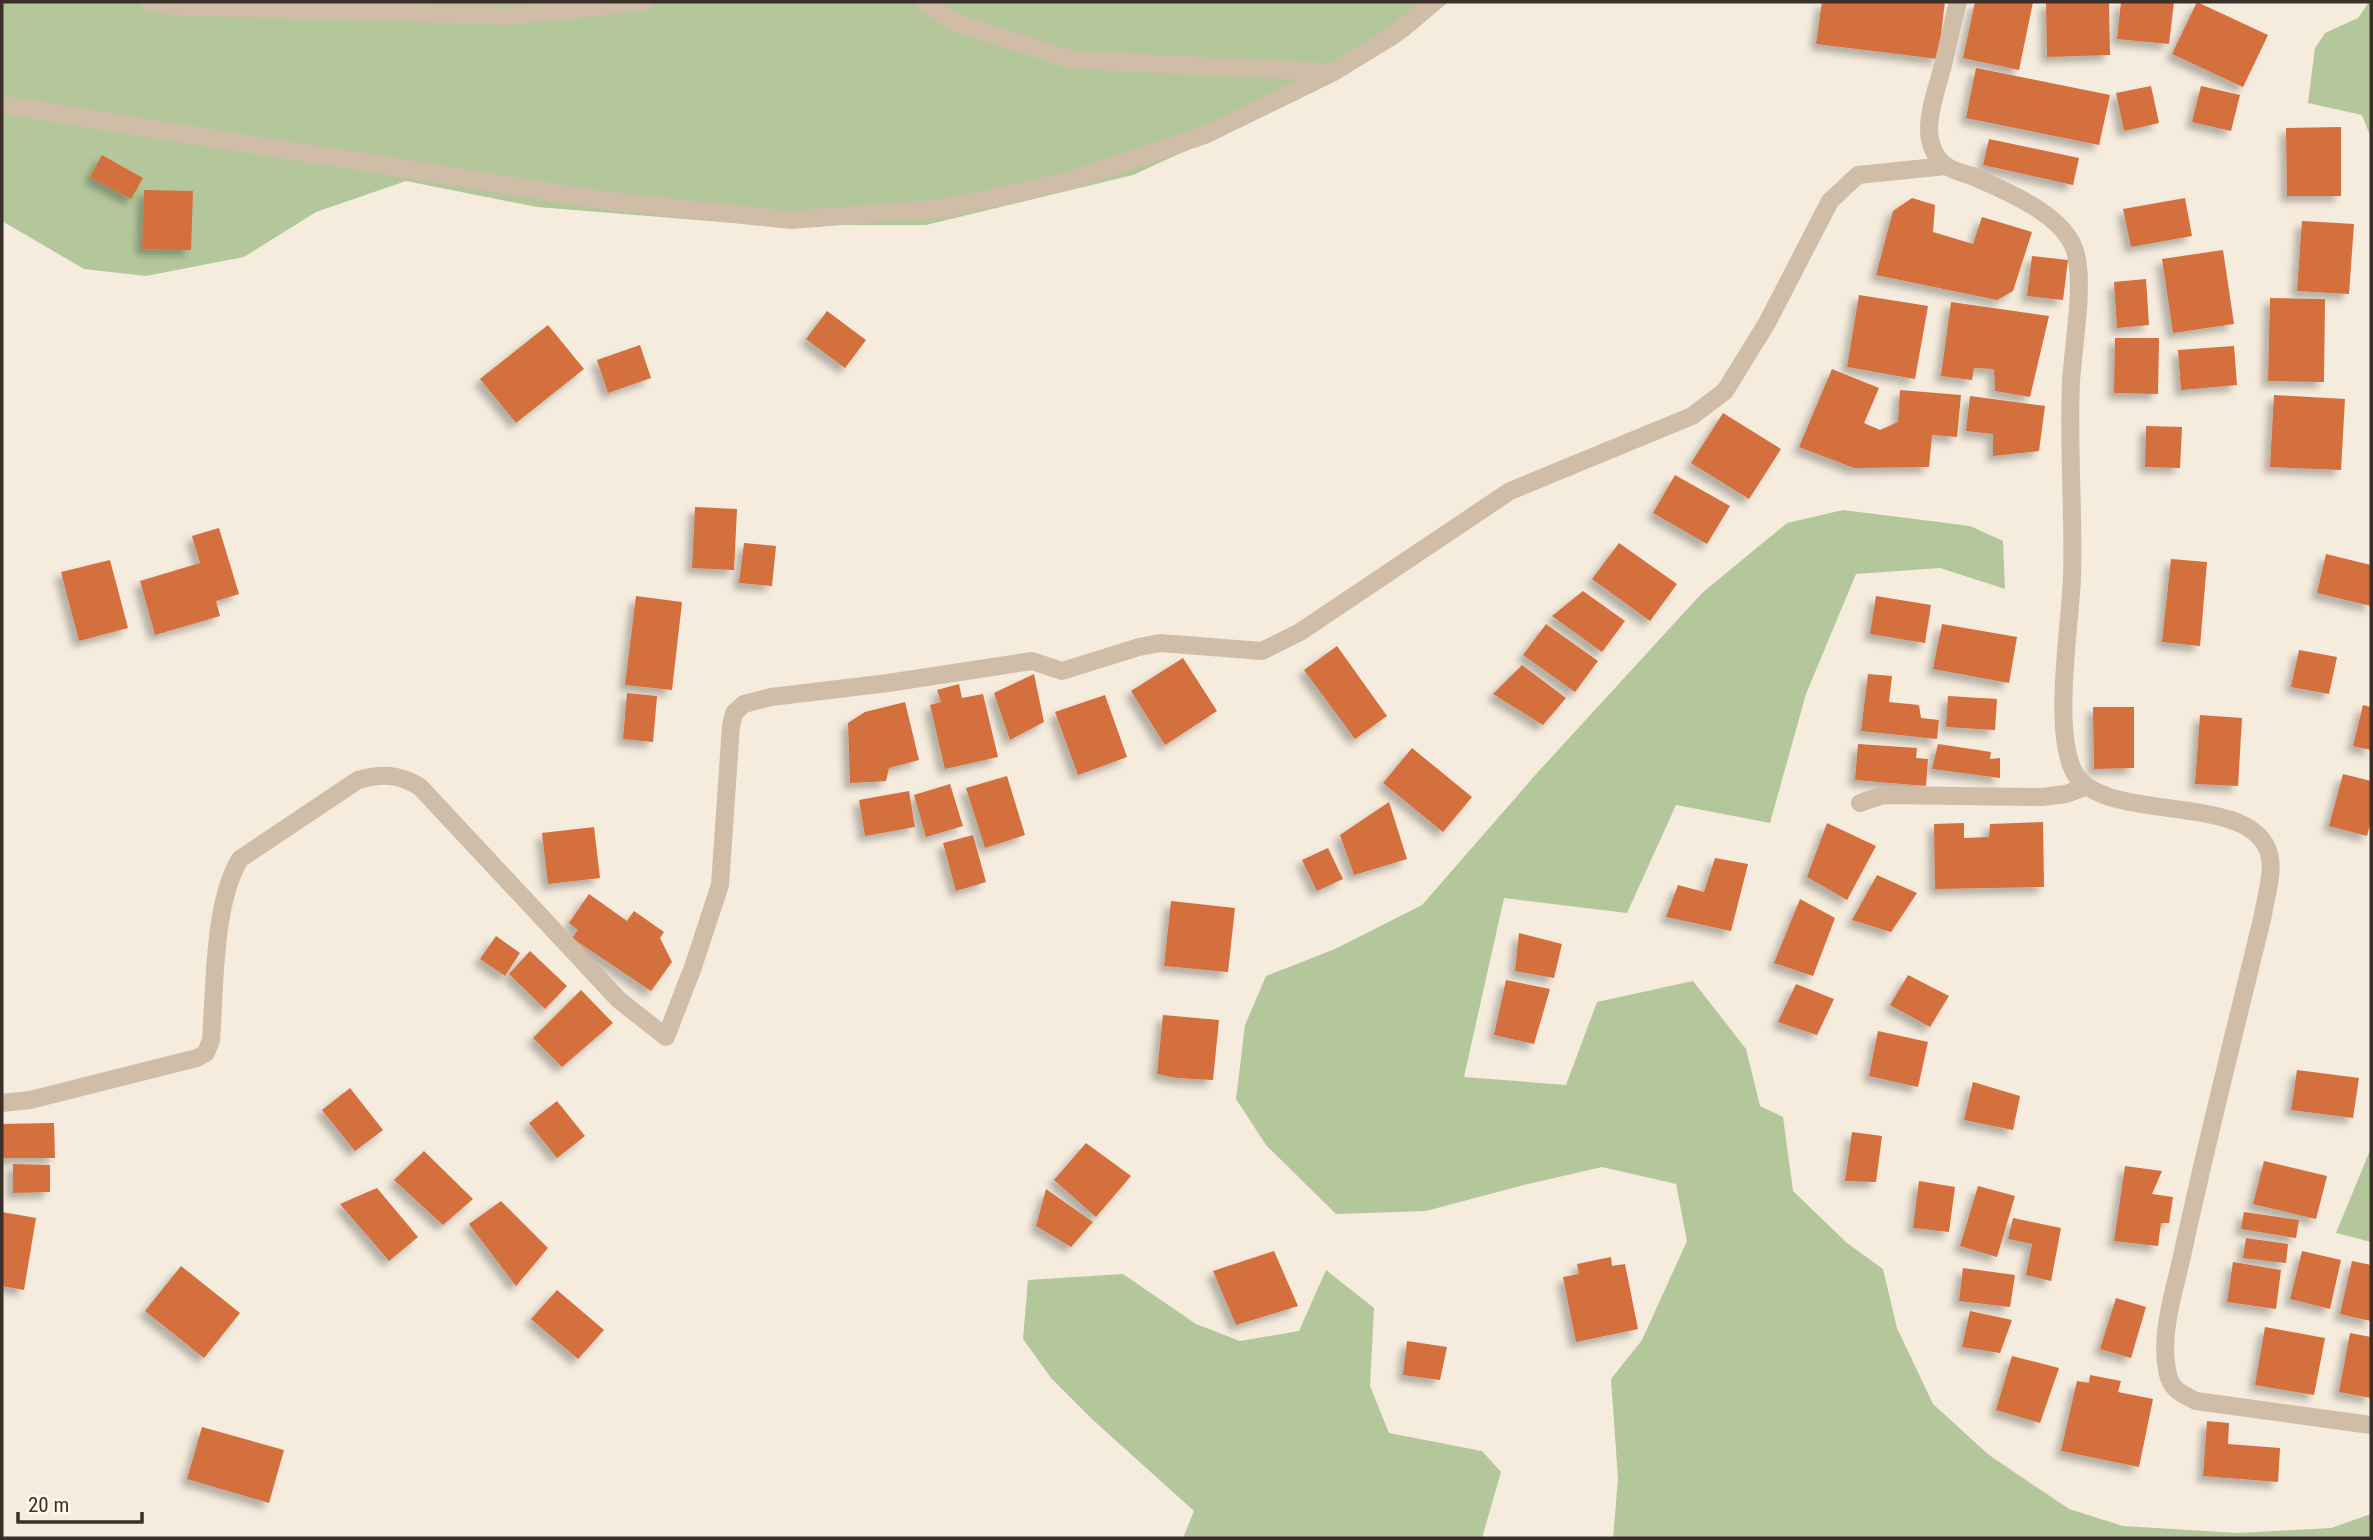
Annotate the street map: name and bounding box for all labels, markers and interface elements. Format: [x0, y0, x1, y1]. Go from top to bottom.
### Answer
scale bar [18, 1480, 142, 1524]
text: 20 m [28, 1493, 69, 1517]

